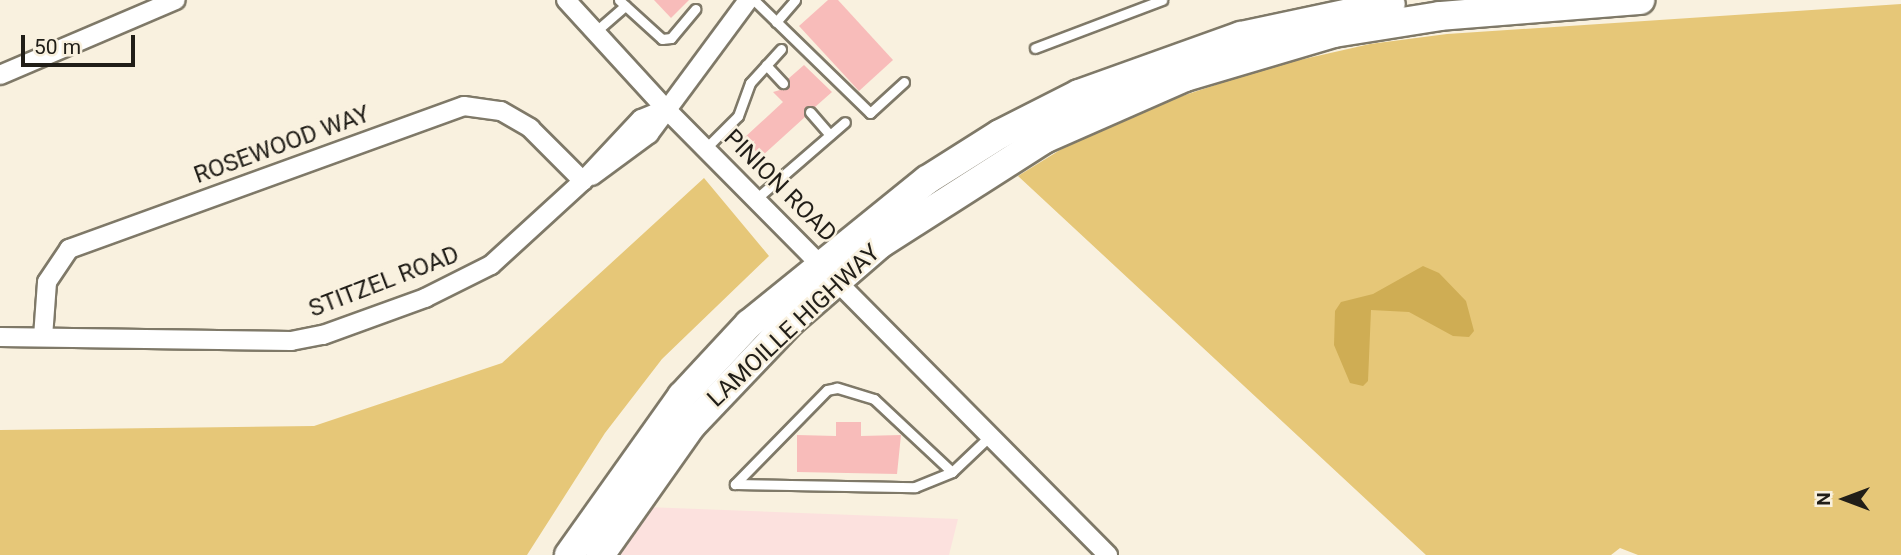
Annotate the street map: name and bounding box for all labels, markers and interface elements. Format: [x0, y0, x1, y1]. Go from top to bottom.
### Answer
scale bar [24, 21, 138, 65]
text: 50 m [34, 35, 81, 59]
street label: ROSEWOOD WAY [190, 100, 374, 190]
street label: PINION ROAD [718, 124, 842, 248]
street label: LAMOILLE HIGHWAY [702, 239, 886, 413]
street label: STITZEL ROAD [305, 240, 463, 324]
north arrow [1810, 464, 1880, 534]
text: N [1812, 492, 1835, 506]

